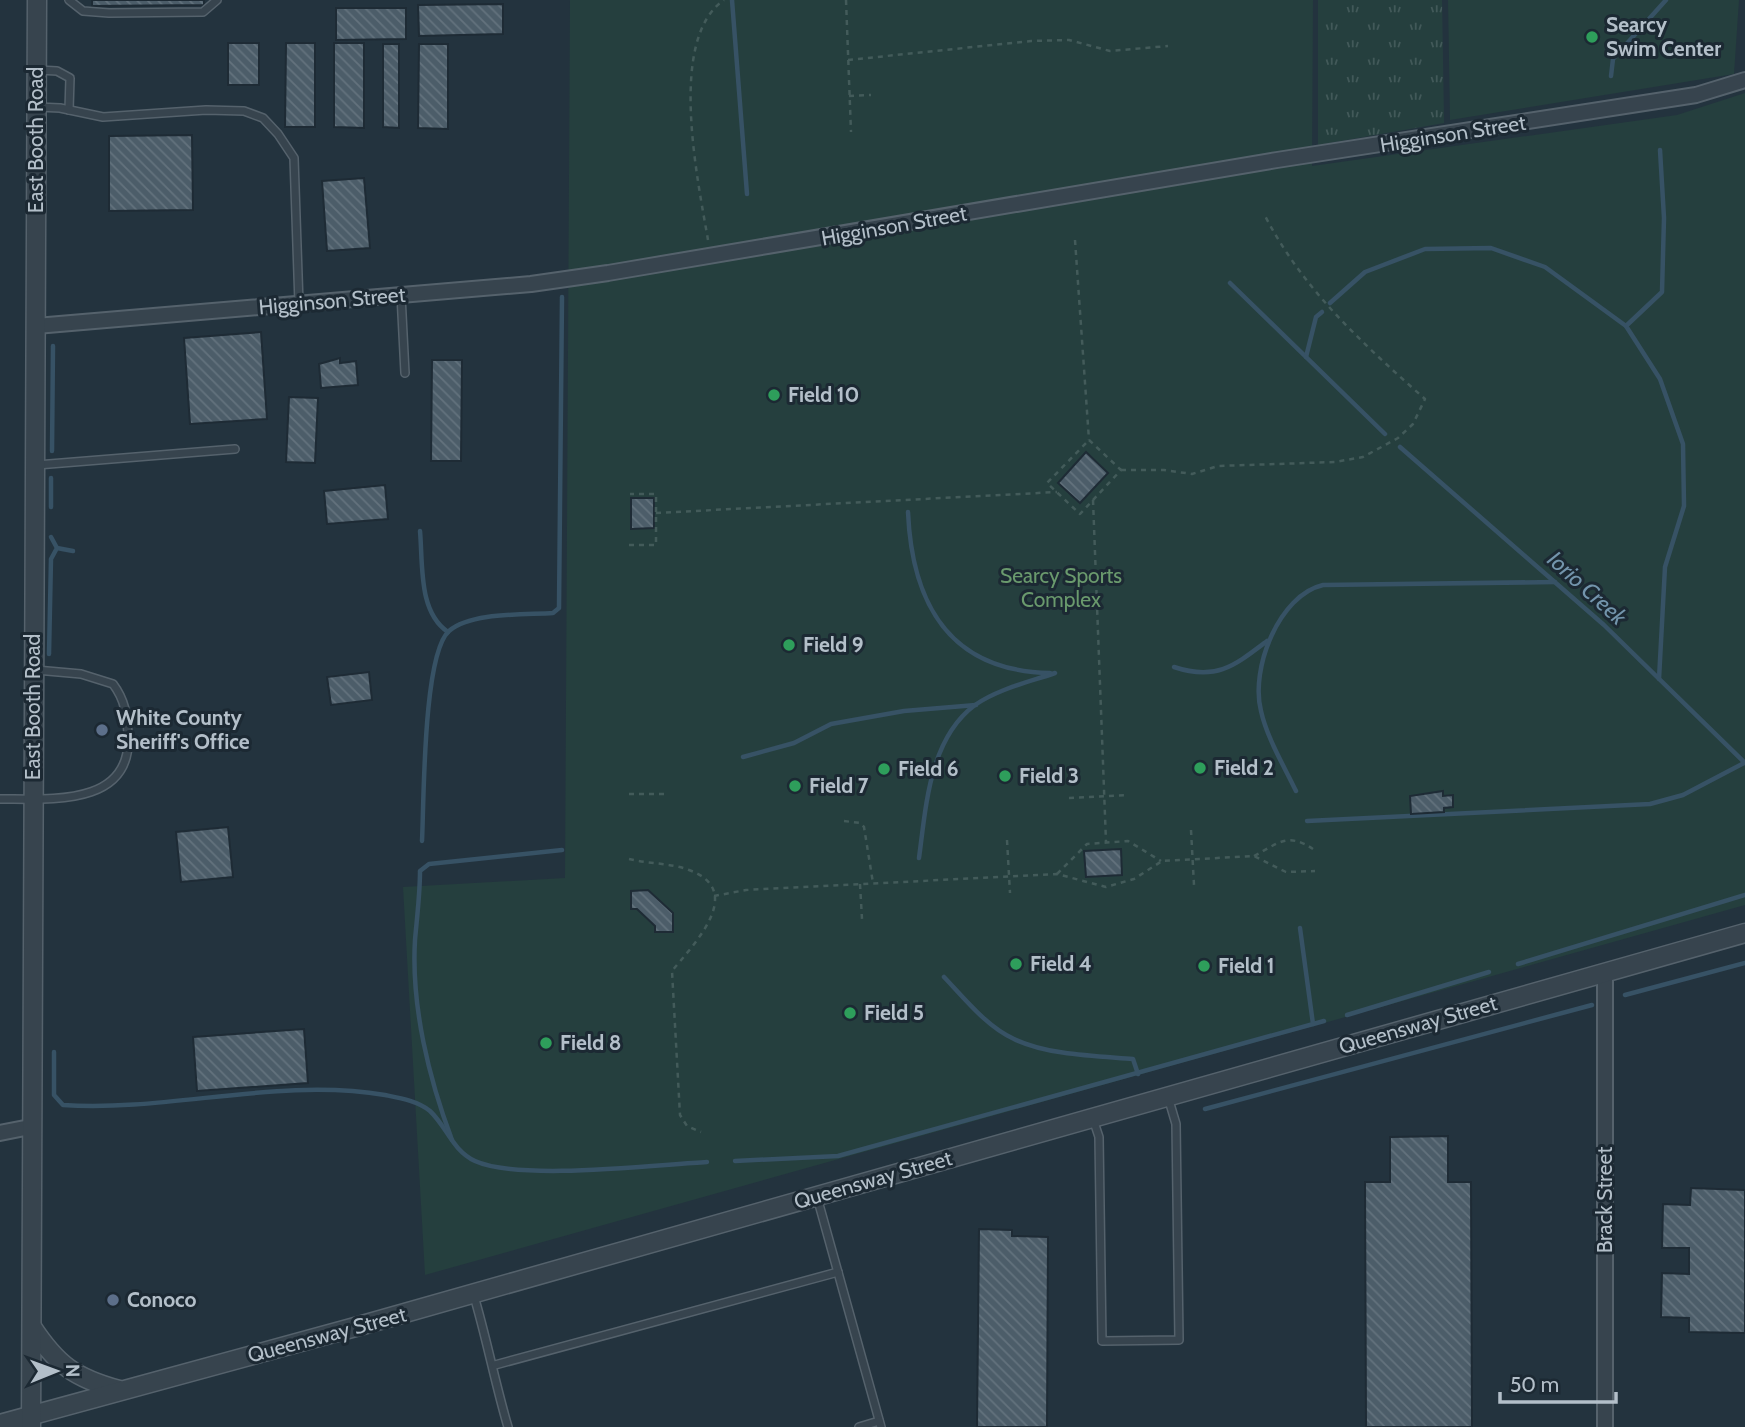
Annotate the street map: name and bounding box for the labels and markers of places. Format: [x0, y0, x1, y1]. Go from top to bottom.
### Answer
place label: Searcy Swim Center [1606, 12, 1721, 61]
marker: Searcy Swim Center [1584, 29, 1600, 45]
place label: Field 10 [788, 382, 859, 407]
marker: Field 10 [766, 387, 782, 403]
place label: Field 9 [803, 632, 864, 657]
marker: Field 9 [781, 637, 797, 653]
place label: White County Sheriff's Office [116, 705, 250, 754]
marker: White County Sheriff's Office [94, 722, 110, 738]
place label: Field 2 [1214, 755, 1274, 780]
place label: Field 6 [898, 756, 959, 781]
marker: Field 2 [1192, 760, 1208, 776]
marker: Field 6 [876, 761, 892, 777]
place label: Field 3 [1019, 763, 1079, 788]
marker: Field 3 [997, 768, 1013, 784]
place label: Field 7 [809, 773, 869, 798]
marker: Field 7 [787, 778, 803, 794]
place label: Field 4 [1030, 951, 1092, 976]
place label: Field 1 [1218, 953, 1275, 978]
marker: Field 4 [1008, 956, 1024, 972]
marker: Field 1 [1196, 958, 1212, 974]
place label: Field 5 [864, 1000, 924, 1025]
marker: Field 5 [842, 1005, 858, 1021]
place label: Field 8 [560, 1030, 622, 1055]
marker: Field 8 [538, 1035, 554, 1051]
place label: Conoco [127, 1287, 197, 1312]
marker: Conoco [105, 1292, 121, 1308]

